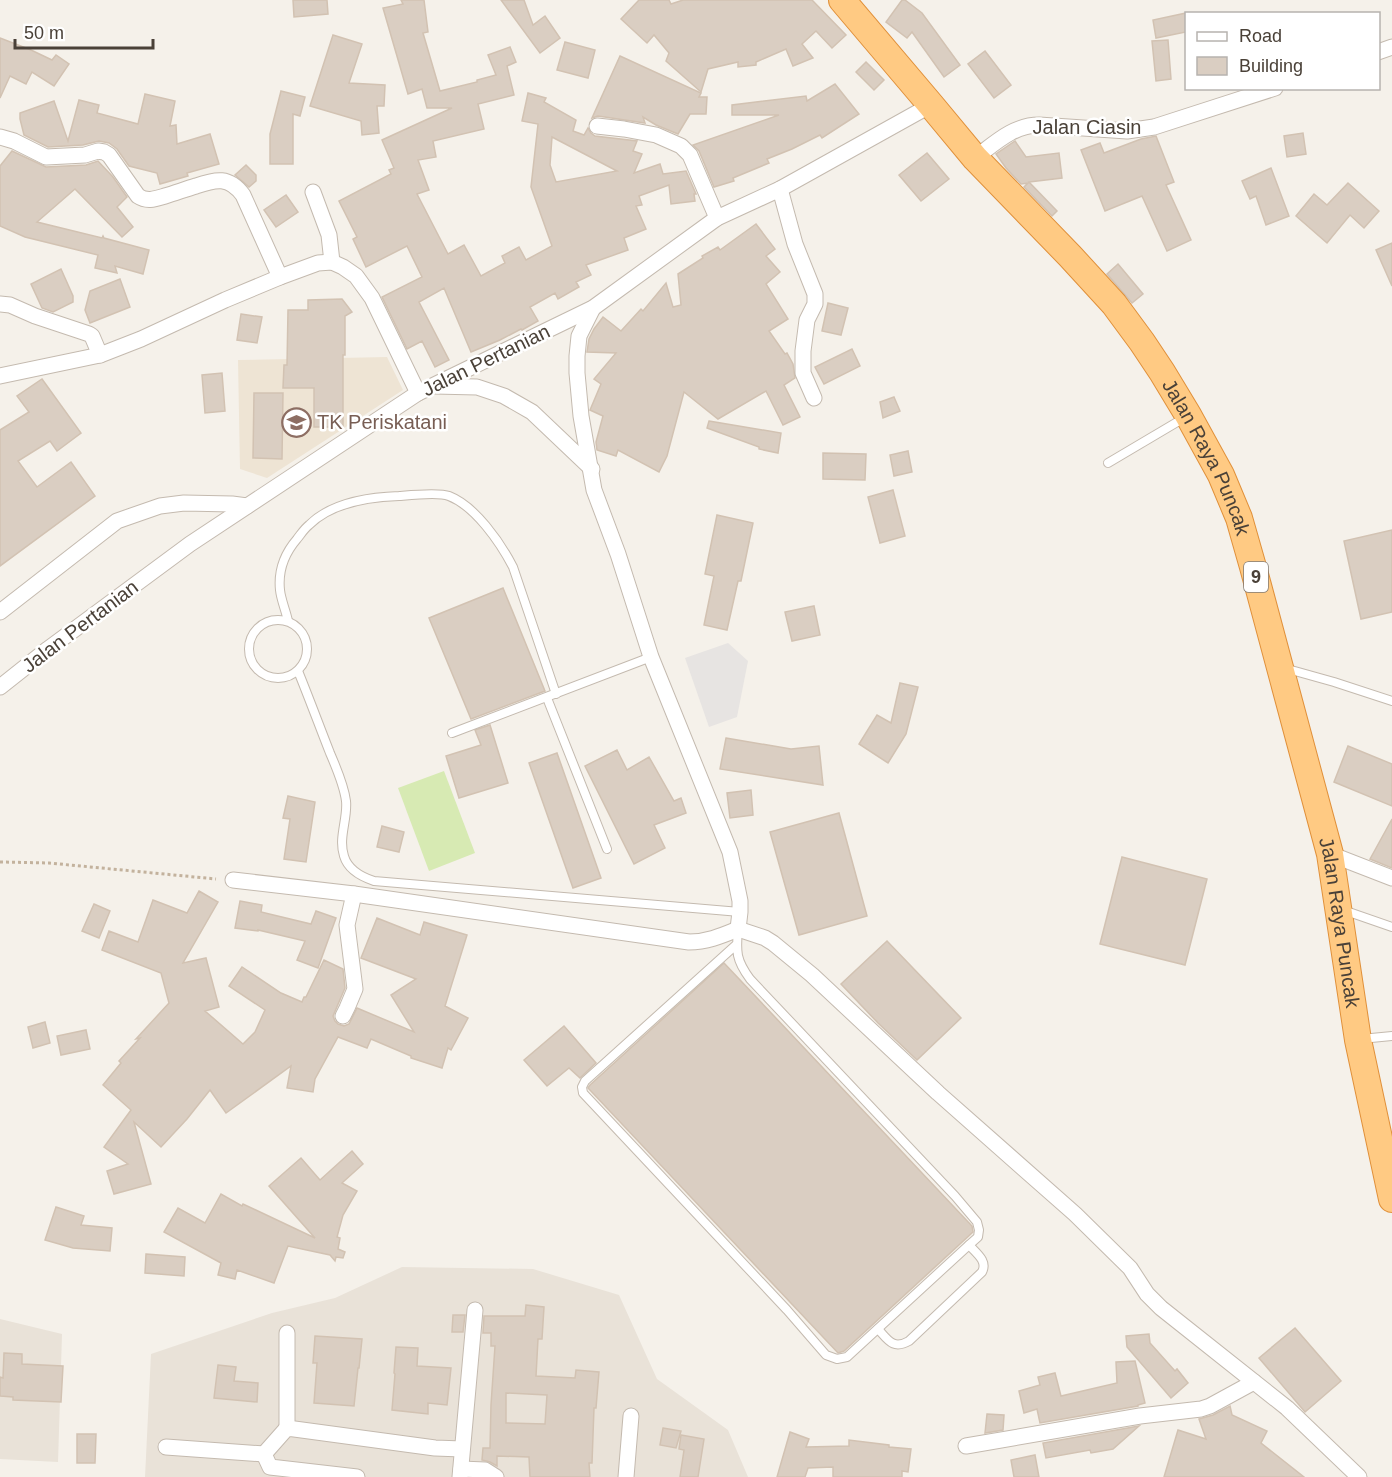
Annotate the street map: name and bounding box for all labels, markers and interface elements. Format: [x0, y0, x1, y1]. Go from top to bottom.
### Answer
scale bar [15, 12, 153, 50]
legend [1185, 12, 1380, 90]
text: 50 m [24, 23, 64, 43]
text: Road [1239, 26, 1282, 46]
text: Building [1239, 56, 1303, 76]
street label: Jalan Ciasin [1033, 116, 1141, 138]
street label: Jalan Pertanian [419, 320, 553, 400]
street label: Jalan Raya Puncak [1158, 375, 1255, 539]
school or university icon: TK Periskatani [280, 406, 312, 438]
place label: TK Periskatani [317, 411, 447, 433]
road number: 9 [1244, 562, 1268, 592]
street label: Jalan Pertanian [18, 575, 142, 677]
street label: Jalan Raya Puncak [1315, 835, 1364, 1010]

